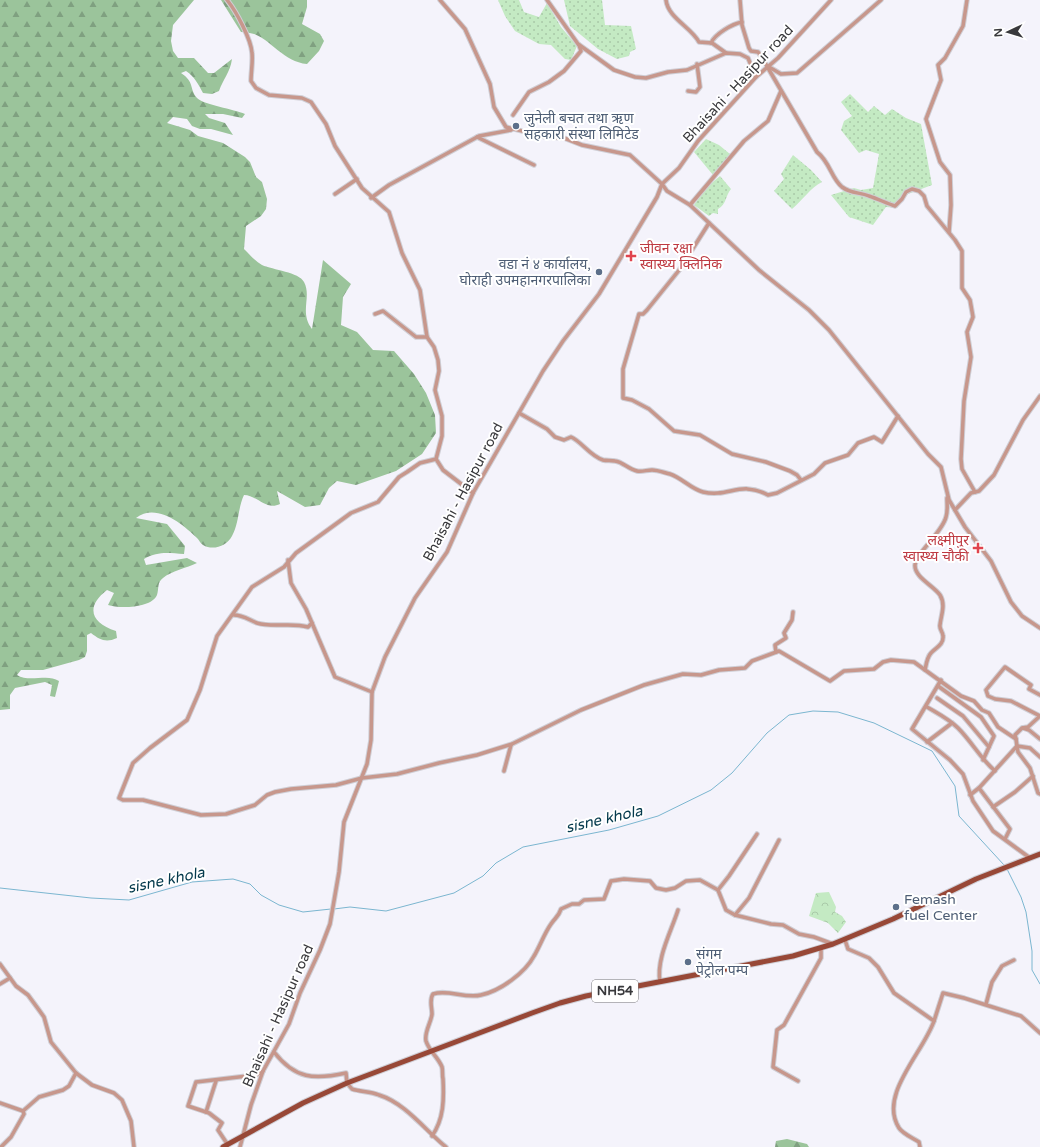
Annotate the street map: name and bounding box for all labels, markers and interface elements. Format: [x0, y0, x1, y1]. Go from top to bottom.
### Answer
north arrow [988, 12, 1028, 52]
street label: Bhaisahi - Hasipur road [679, 22, 797, 146]
text: N [992, 28, 1005, 38]
place label: जुनेली बचत तथा ऋण सहकारी संस्था लिमिटेड [524, 109, 639, 143]
marker: जुनेली बचत तथा ऋण सहकारी संस्था लिमिटेड [511, 121, 521, 131]
place label: जीवन रक्षा स्वास्थ्य क्लिनिक [640, 240, 722, 273]
marker: जीवन रक्षा स्वास्थ्य क्लिनिक [625, 250, 637, 262]
place label: वडा नं ४ कार्यालय, घोराही उपमहानगरपालिका [460, 256, 591, 289]
marker: वडा नं ४ कार्यालय, घोराही उपमहानगरपालिका [594, 267, 604, 277]
street label: Bhaisahi - Hasipur road [419, 420, 507, 564]
place label: लक्ष्मीपुर स्वास्थ्य चौकी [903, 532, 969, 565]
marker: लक्ष्मीपुर स्वास्थ्य चौकी [972, 542, 984, 554]
water label: sisne khola [564, 801, 645, 837]
water label: sisne khola [126, 863, 207, 897]
place label: Femash fuel Center [904, 891, 978, 924]
marker: Femash fuel Center [891, 902, 901, 912]
street label: Bhaisahi - Hasipur road [239, 942, 317, 1090]
place label: संगम पेट्रोल पम्प [696, 946, 749, 979]
marker: संगम पेट्रोल पम्प [683, 957, 693, 967]
road number: NH54 [592, 980, 638, 1002]

